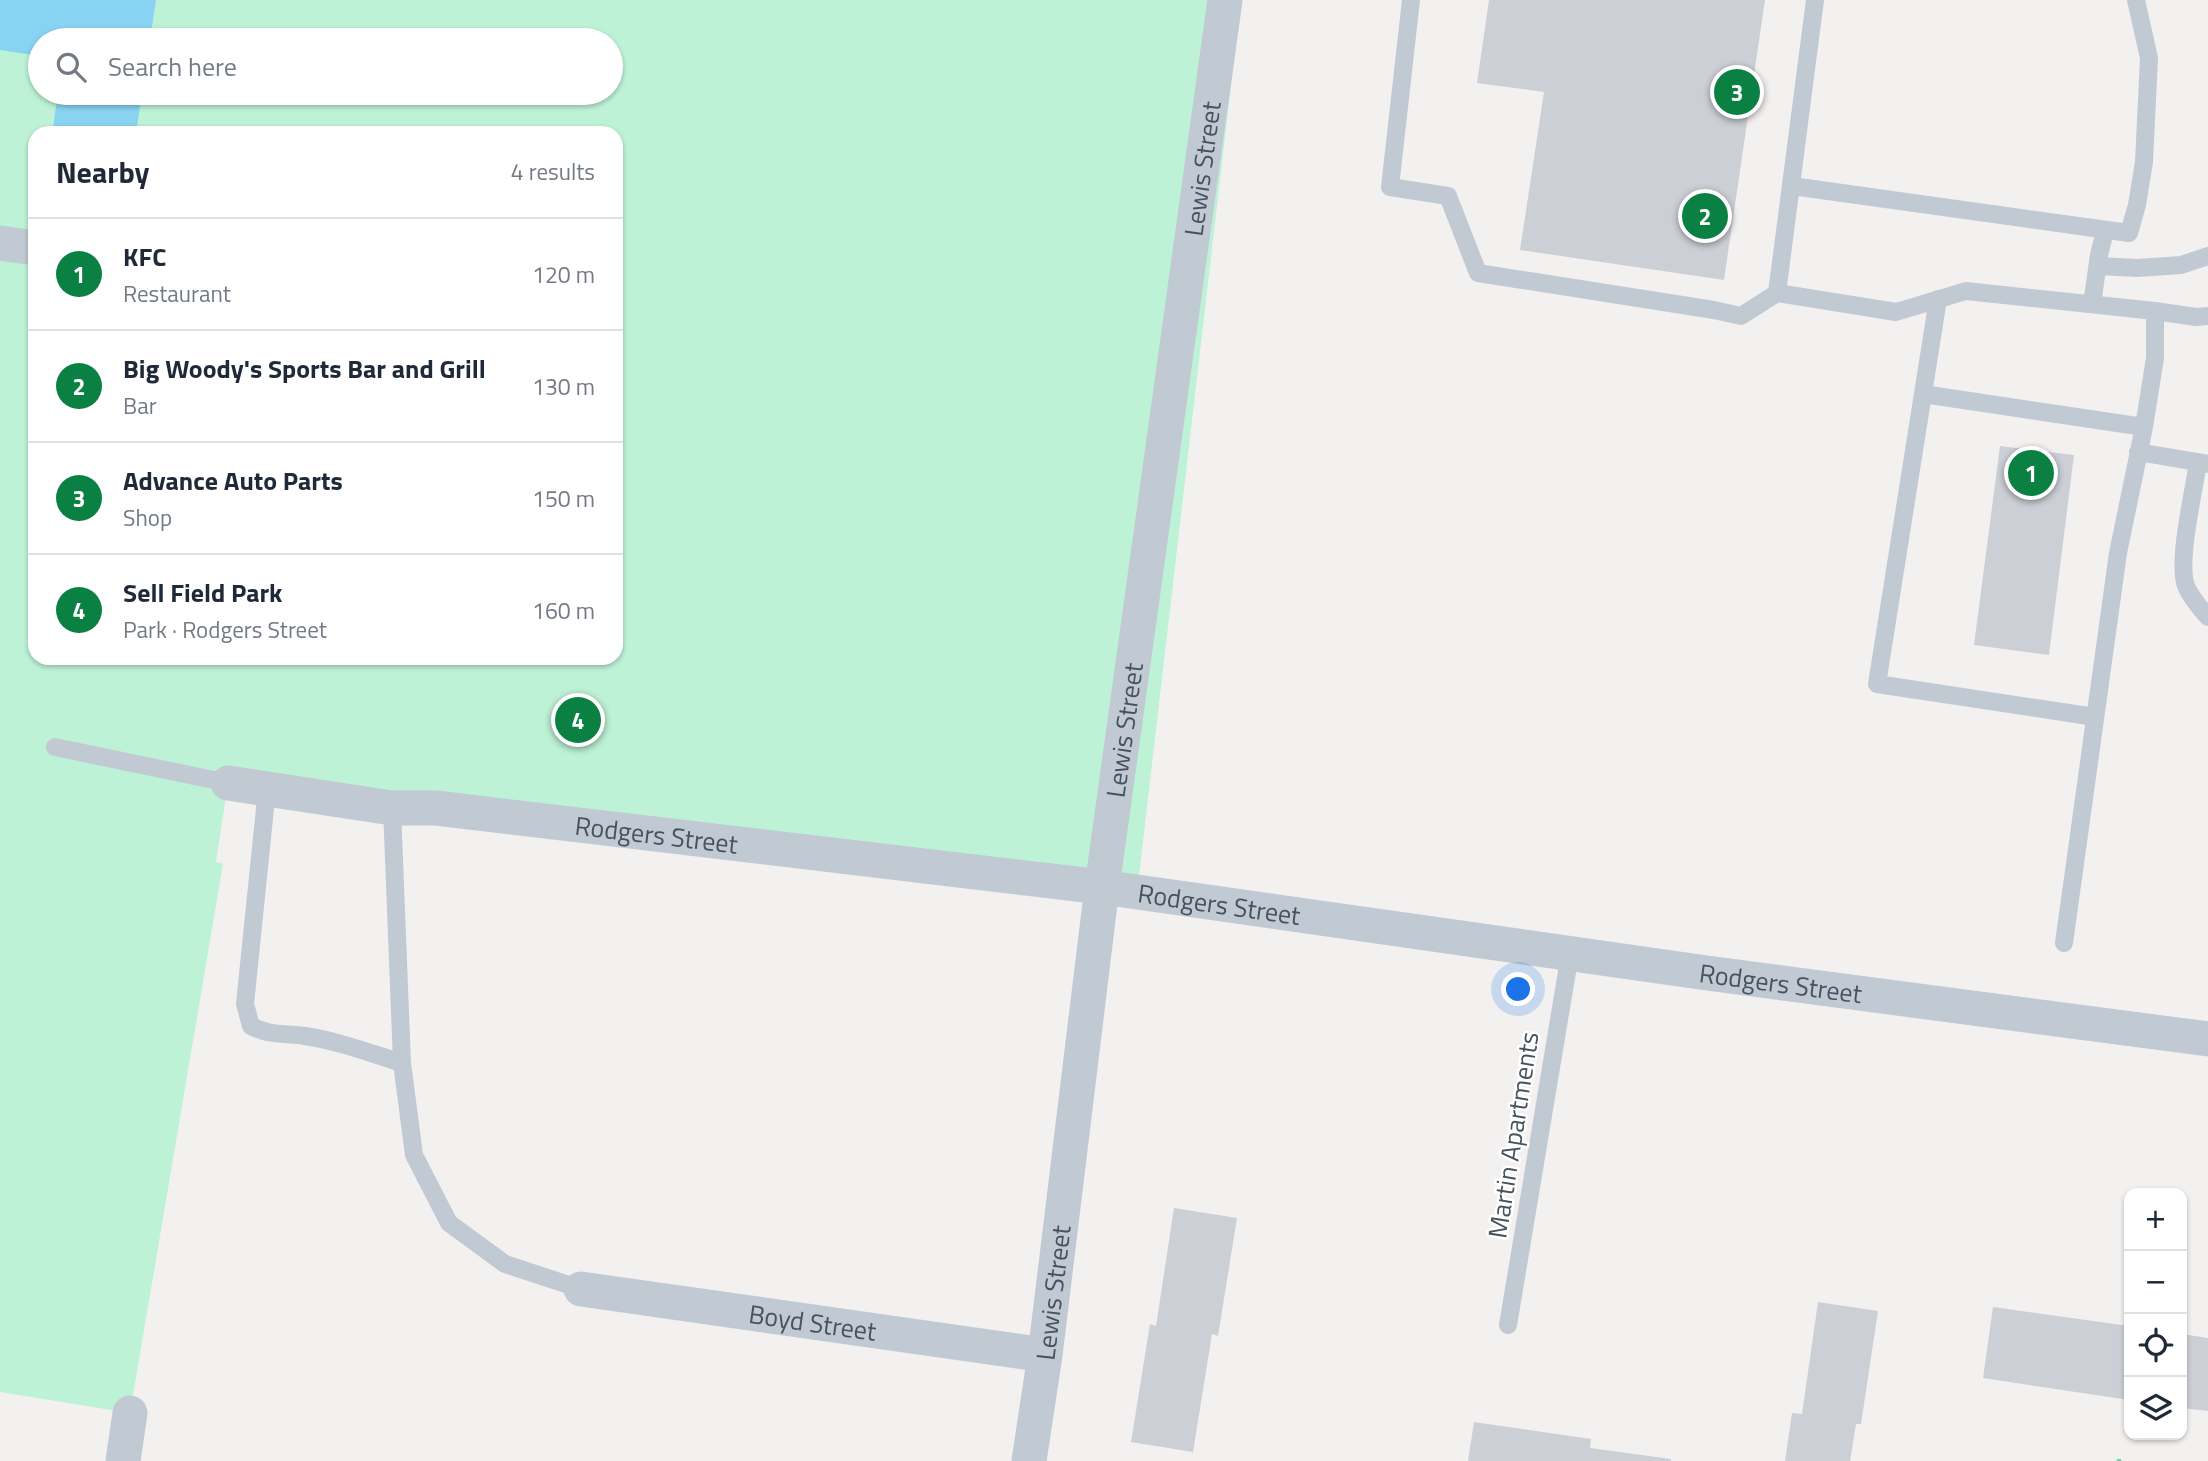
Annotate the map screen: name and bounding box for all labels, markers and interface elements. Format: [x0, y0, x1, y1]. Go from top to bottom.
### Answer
search box [28, 28, 623, 105]
text: Search here [108, 47, 237, 86]
icon: search [52, 48, 90, 86]
pin: 3 [1714, 66, 1760, 118]
street label: Lewis Street [1173, 99, 1230, 238]
text: Nearby [56, 149, 149, 195]
text: 4 results [511, 154, 595, 189]
pin: 2 [1682, 190, 1728, 242]
text: KFC [123, 237, 166, 276]
text: 1 [73, 257, 85, 292]
text: 120 m [532, 257, 595, 292]
text: Restaurant [123, 276, 231, 311]
text: Big Woody's Sports Bar and Grill [123, 349, 486, 388]
text: 2 [73, 369, 85, 404]
text: 130 m [532, 369, 595, 404]
text: Bar [123, 388, 157, 423]
pin: 1 [2008, 447, 2054, 499]
text: Advance Auto Parts [123, 461, 343, 500]
text: 3 [73, 481, 85, 516]
text: 150 m [532, 481, 595, 516]
text: Shop [123, 500, 172, 535]
text: Sell Field Park [123, 573, 282, 612]
text: 4 [73, 593, 85, 628]
text: 160 m [532, 593, 595, 628]
text: Park · Rodgers Street [123, 612, 327, 647]
street label: Lewis Street [1095, 660, 1152, 800]
pin: 4 [555, 694, 601, 746]
street label: Rodgers Street [573, 805, 740, 863]
street label: Rodgers Street [1135, 873, 1303, 934]
street label: Rodgers Street [1697, 953, 1864, 1013]
your location [1501, 972, 1535, 1006]
street label: Martin Apartments [1477, 1029, 1549, 1241]
map controls [2124, 1188, 2187, 1440]
button: + [2124, 1188, 2187, 1251]
street label: Lewis Street [1025, 1223, 1080, 1362]
button: − [2124, 1251, 2187, 1314]
street label: Boyd Street [746, 1294, 879, 1350]
button: locate [2124, 1314, 2187, 1377]
button: layers [2124, 1377, 2187, 1440]

